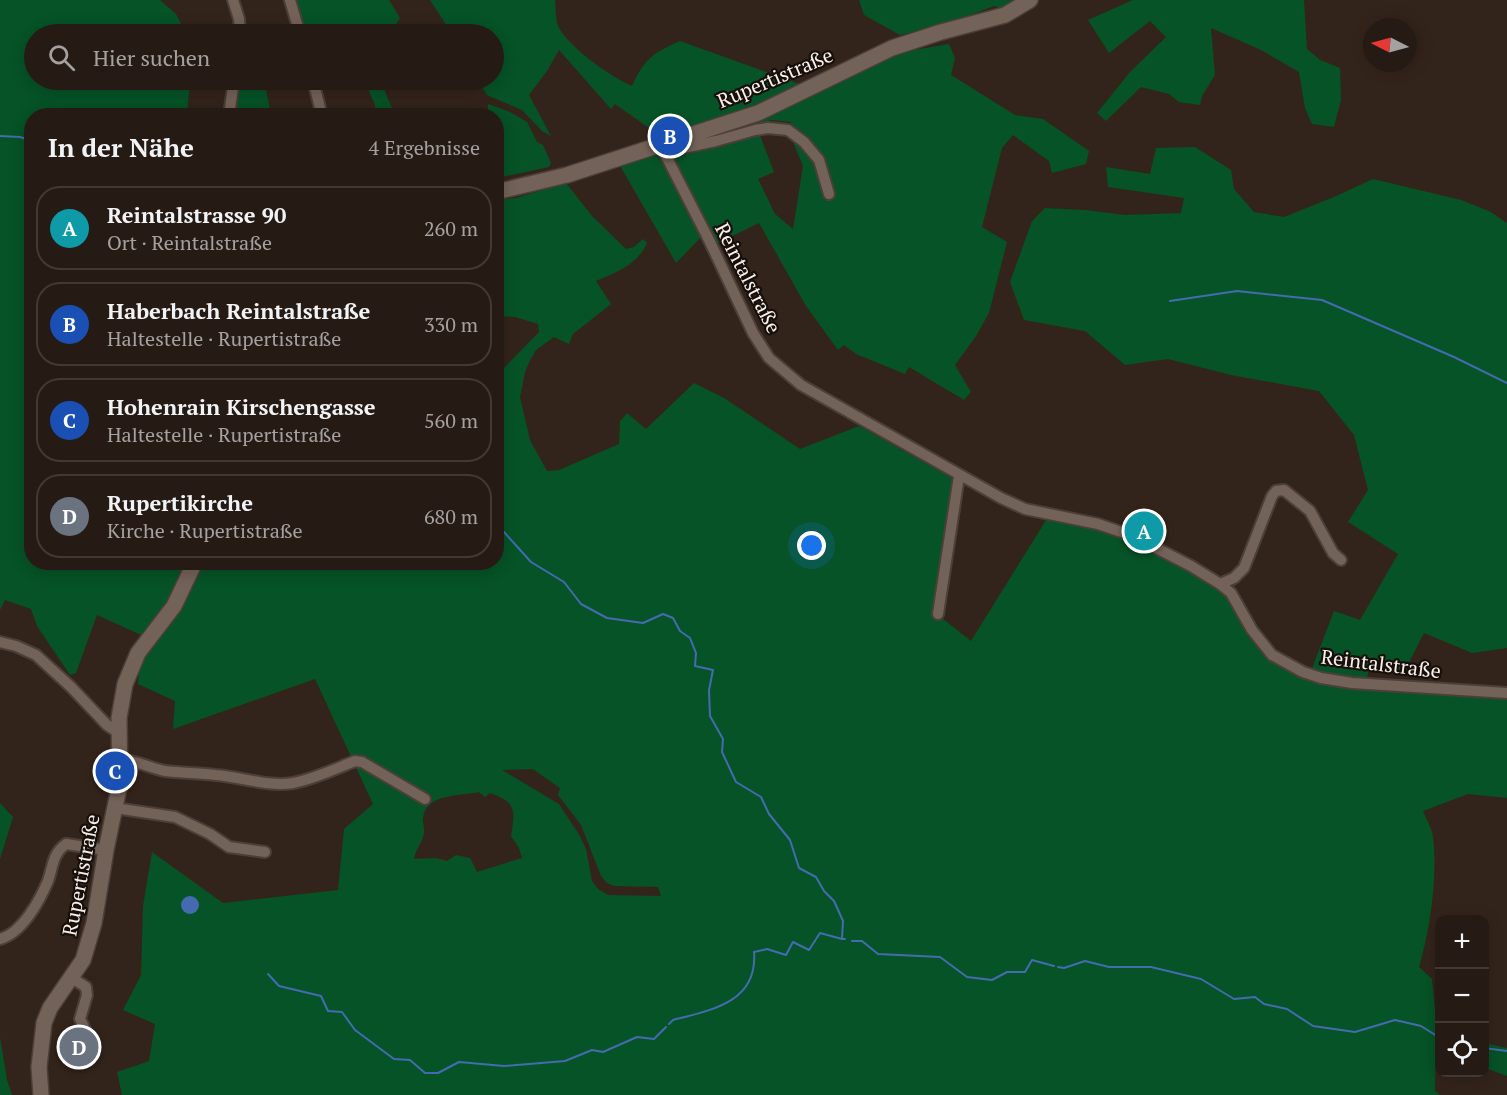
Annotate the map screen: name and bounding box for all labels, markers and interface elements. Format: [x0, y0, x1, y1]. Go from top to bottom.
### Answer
north arrow [1363, 18, 1417, 72]
search box [24, 24, 504, 90]
icon: search [45, 41, 78, 74]
street label: Rupertistraße [713, 41, 837, 114]
text: Hier suchen [93, 43, 210, 72]
pin: B [650, 114, 690, 158]
text: In der Nähe [48, 130, 194, 164]
text: 4 Ergebnisse [368, 134, 480, 161]
text: Reintalstrasse 90 [107, 200, 286, 229]
text: A [62, 215, 77, 242]
text: 260 m [424, 215, 478, 242]
street label: Reintalstraße [709, 218, 788, 338]
text: Ort · Reintalstraße [107, 229, 272, 256]
text: Haberbach Reintalstraße [107, 296, 370, 325]
text: B [63, 311, 76, 338]
text: 330 m [424, 311, 478, 338]
text: Haltestelle · Rupertistraße [107, 325, 341, 352]
text: Hohenrain Kirschengasse [107, 392, 376, 421]
text: C [63, 407, 76, 434]
text: 560 m [424, 407, 478, 434]
text: Haltestelle · Rupertistraße [107, 421, 341, 448]
text: Rupertikirche [107, 488, 253, 517]
text: D [62, 503, 77, 530]
text: 680 m [424, 503, 478, 530]
pin: A [1124, 508, 1164, 554]
text: Kirche · Rupertistraße [107, 517, 303, 544]
your location [797, 531, 826, 560]
street label: Reintalstraße [1320, 643, 1443, 684]
pin: C [96, 748, 134, 794]
street label: Rupertistraße [55, 812, 106, 938]
map controls [1435, 915, 1489, 1077]
button: + [1435, 915, 1489, 969]
button: − [1435, 969, 1489, 1023]
button: locate [1435, 1023, 1489, 1077]
pin: D [60, 1024, 98, 1070]

